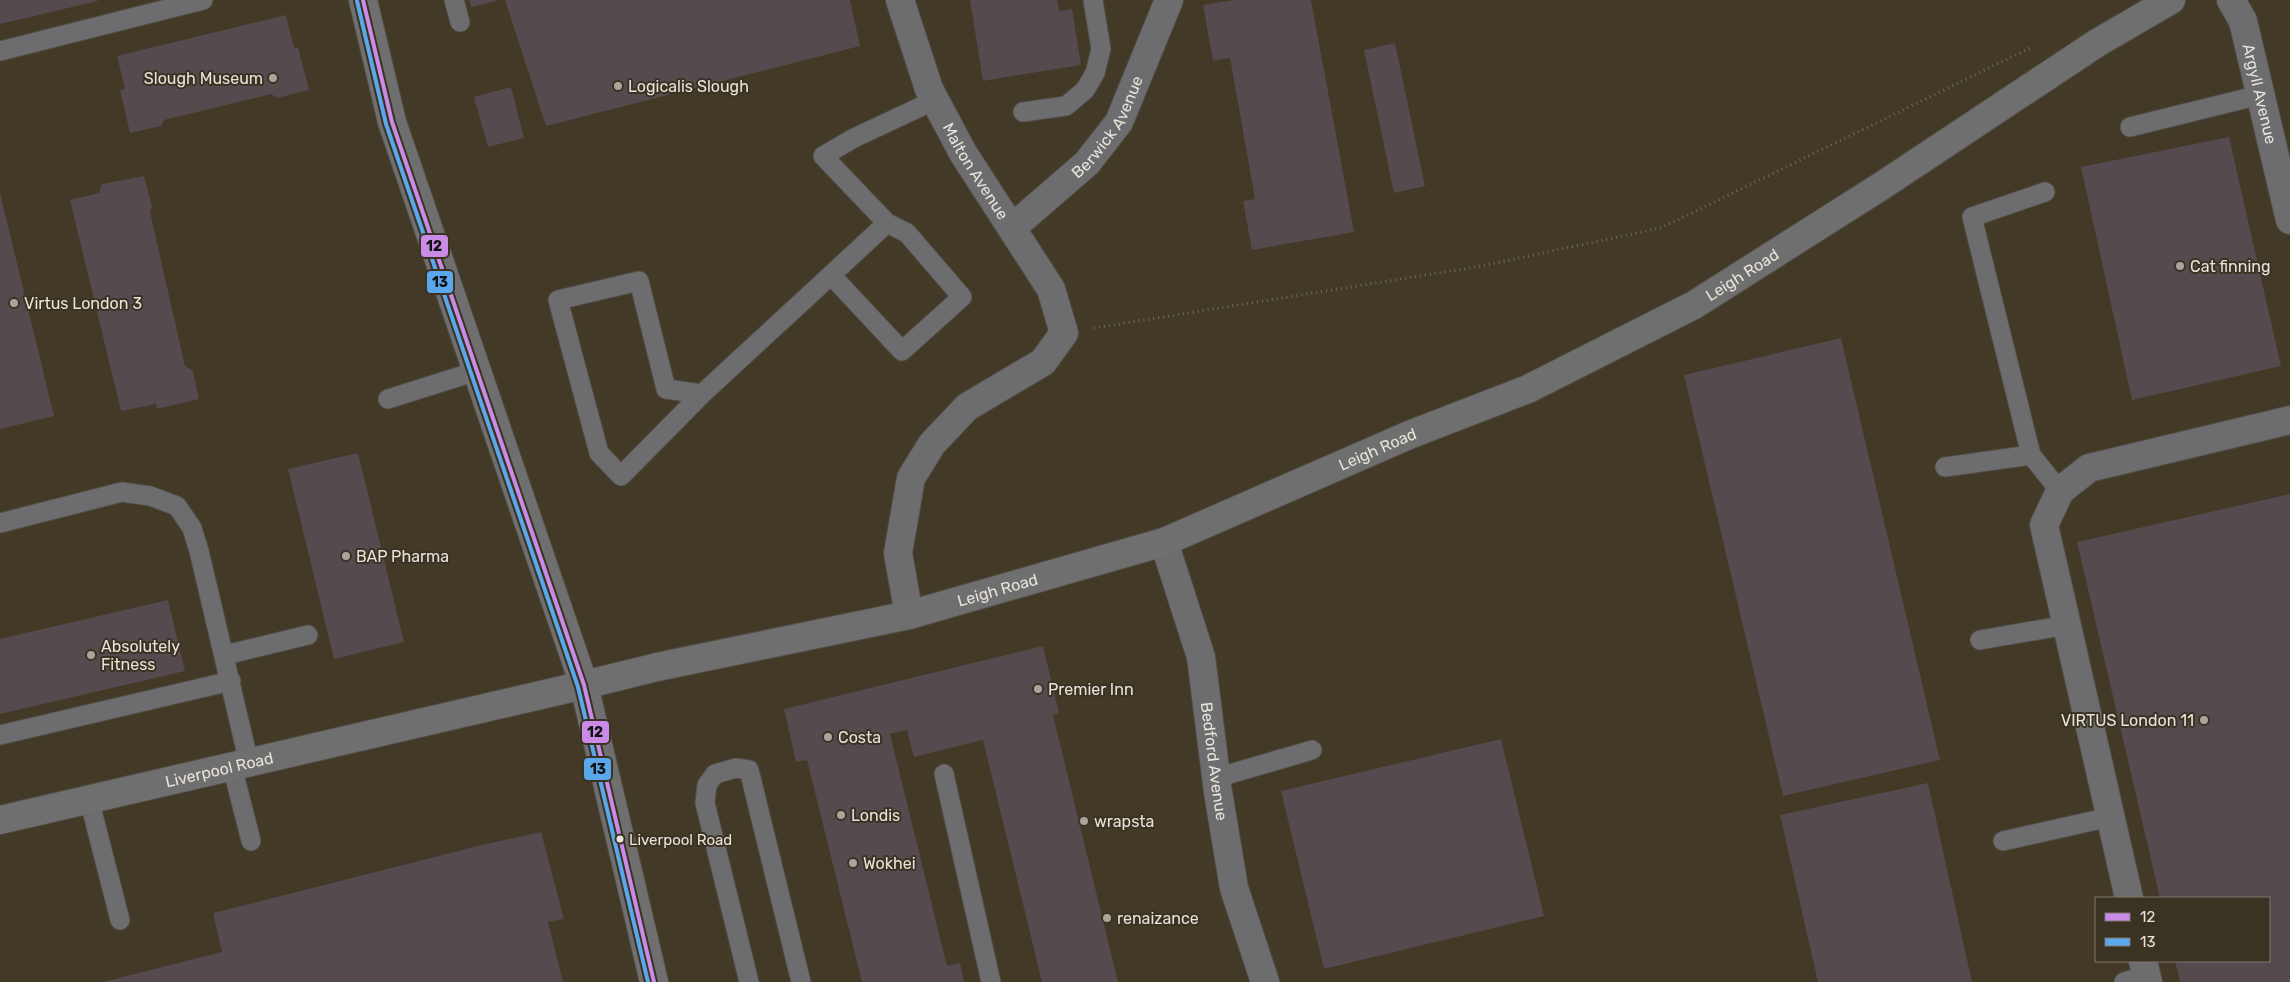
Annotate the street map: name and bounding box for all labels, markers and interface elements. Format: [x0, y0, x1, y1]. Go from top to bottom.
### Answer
street label: Argyll Avenue [2239, 42, 2281, 146]
place label: Slough Museum [144, 69, 263, 88]
marker: Slough Museum [267, 72, 279, 84]
street label: Berwick Avenue [1068, 73, 1147, 182]
place label: Logicalis Slough [628, 77, 749, 96]
marker: Logicalis Slough [612, 80, 624, 92]
street label: Malton Avenue [939, 119, 1012, 223]
line badge: 12 [420, 234, 449, 258]
text: 12 [426, 238, 442, 255]
street label: Leigh Road [1702, 245, 1782, 305]
place label: Cat finning [2190, 257, 2271, 276]
marker: Cat finning [2174, 260, 2186, 272]
line badge: 13 [426, 270, 454, 294]
text: 13 [432, 274, 448, 291]
place label: Virtus London 3 [24, 294, 142, 313]
marker: Virtus London 3 [8, 297, 20, 309]
street label: Leigh Road [1336, 424, 1419, 475]
place label: BAP Pharma [356, 547, 449, 566]
marker: BAP Pharma [340, 550, 352, 562]
street label: Leigh Road [955, 570, 1040, 611]
place label: Absolutely Fitness [101, 637, 180, 674]
marker: Absolutely Fitness [85, 649, 97, 661]
place label: Premier Inn [1048, 680, 1134, 699]
marker: Premier Inn [1032, 683, 1044, 695]
street label: Bedford Avenue [1197, 701, 1232, 822]
place label: VIRTUS London 11 [2061, 711, 2194, 730]
marker: VIRTUS London 11 [2198, 714, 2210, 726]
line badge: 12 [581, 720, 610, 744]
text: 12 [587, 724, 603, 741]
place label: Costa [838, 728, 881, 747]
marker: Costa [822, 731, 834, 743]
street label: Liverpool Road [163, 748, 275, 791]
line badge: 13 [583, 757, 612, 781]
text: 13 [590, 761, 606, 778]
place label: Londis [851, 806, 900, 825]
marker: Londis [835, 809, 847, 821]
place label: wrapsta [1094, 812, 1154, 831]
marker: wrapsta [1078, 815, 1090, 827]
place label: Liverpool Road [629, 831, 732, 849]
marker: Liverpool Road [615, 834, 625, 844]
place label: Wokhei [863, 854, 916, 873]
marker: Wokhei [847, 857, 859, 869]
legend [2095, 897, 2270, 962]
text: 12 [2140, 908, 2155, 926]
place label: renaizance [1117, 909, 1199, 928]
marker: renaizance [1101, 912, 1113, 924]
text: 13 [2140, 933, 2155, 951]

